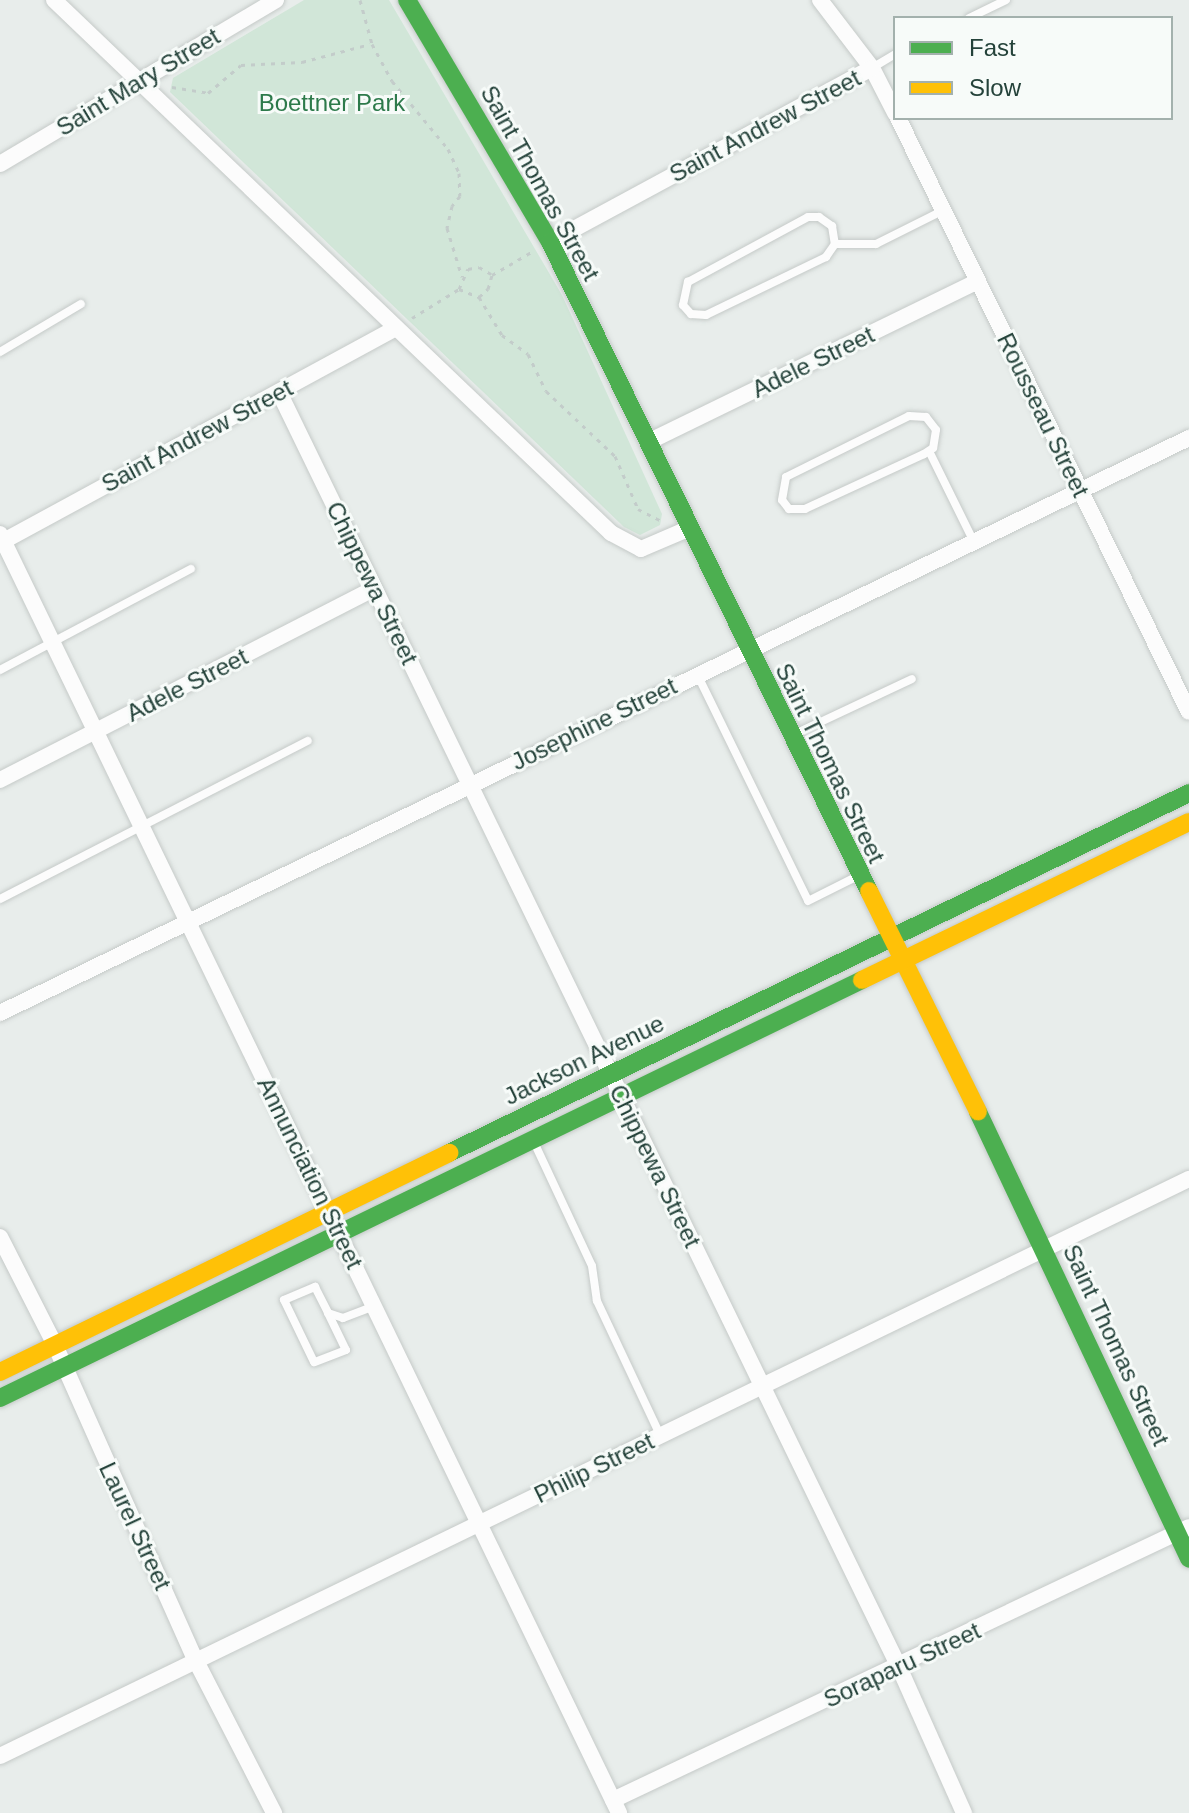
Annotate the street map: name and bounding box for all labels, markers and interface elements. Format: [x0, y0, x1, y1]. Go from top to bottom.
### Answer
legend [893, 16, 1173, 120]
street label: Saint Mary Street [51, 22, 225, 142]
text: Fast [969, 34, 1016, 61]
street label: Saint Andrew Street [664, 63, 866, 189]
text: Slow [969, 74, 1021, 101]
street label: Saint Thomas Street [474, 80, 606, 286]
park label: Boettner Park [259, 89, 405, 117]
street label: Adele Street [747, 320, 879, 404]
street label: Rousseau Street [991, 328, 1095, 502]
street label: Saint Andrew Street [96, 373, 298, 499]
street label: Chippewa Street [320, 497, 424, 669]
street label: Adele Street [122, 642, 252, 728]
street label: Saint Thomas Street [769, 658, 891, 868]
street label: Josephine Street [507, 672, 681, 776]
street label: Jackson Avenue [499, 1009, 669, 1111]
street label: Annunciation Street [251, 1073, 369, 1273]
street label: Chippewa Street [603, 1080, 707, 1252]
street label: Saint Thomas Street [1057, 1240, 1175, 1450]
street label: Philip Street [530, 1427, 658, 1509]
street label: Laurel Street [93, 1458, 177, 1594]
street label: Soraparu Street [819, 1616, 985, 1714]

